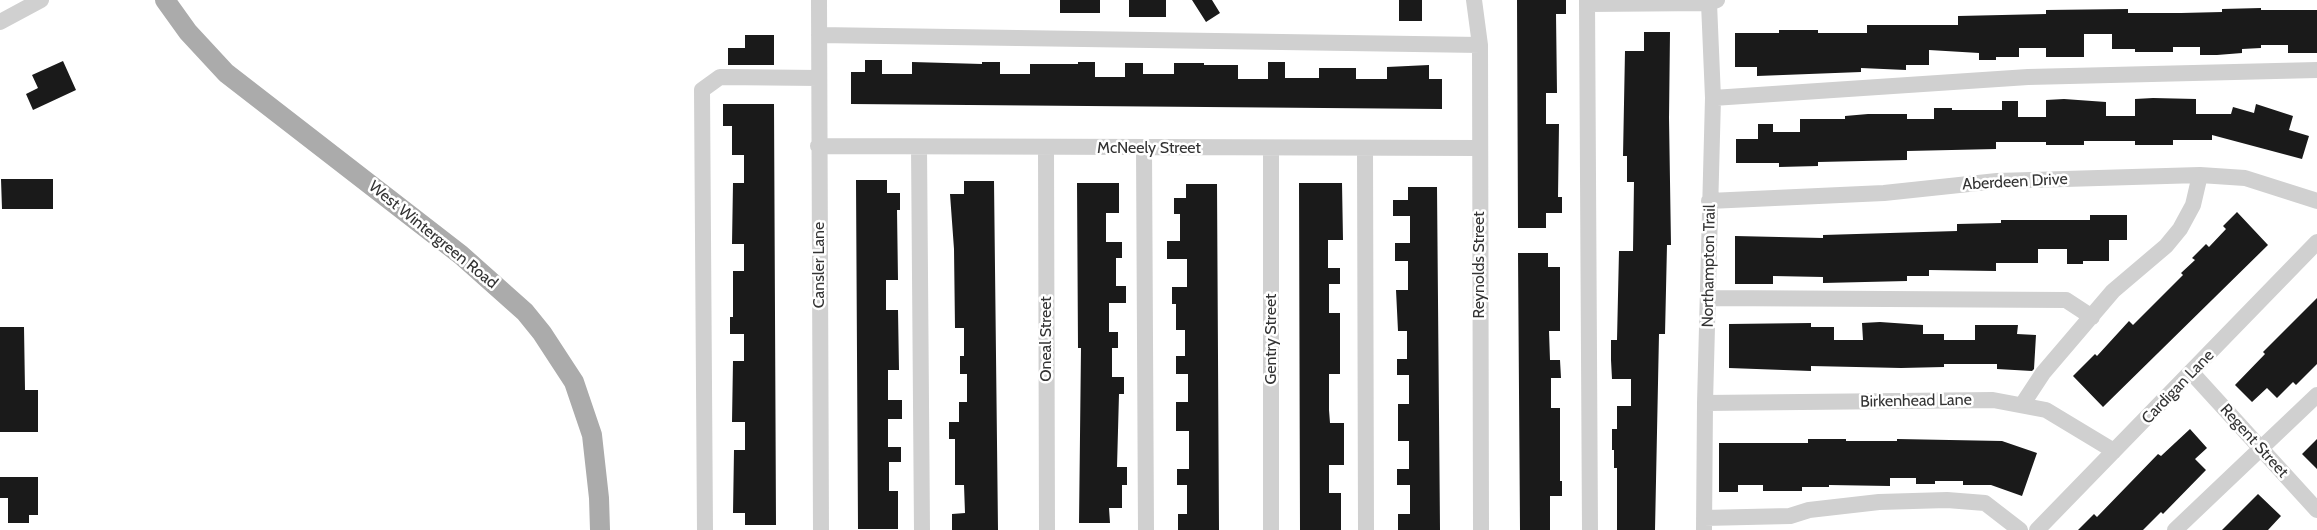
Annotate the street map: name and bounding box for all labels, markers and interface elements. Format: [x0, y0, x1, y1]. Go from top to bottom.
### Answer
street label: McNeely Street [1097, 138, 1201, 158]
street label: Aberdeen Drive [1962, 170, 2068, 194]
street label: West Wintergreen Road [365, 177, 501, 293]
street label: Northampton Trail [1698, 204, 1720, 328]
street label: Reynolds Street [1469, 211, 1489, 319]
street label: Cansler Lane [809, 222, 829, 308]
street label: Gentry Street [1261, 294, 1281, 384]
street label: Oneal Street [1036, 296, 1056, 382]
street label: Cardigan Lane [2138, 346, 2218, 428]
street label: Birkenhead Lane [1860, 390, 1972, 412]
street label: Regent Street [2216, 400, 2292, 482]

